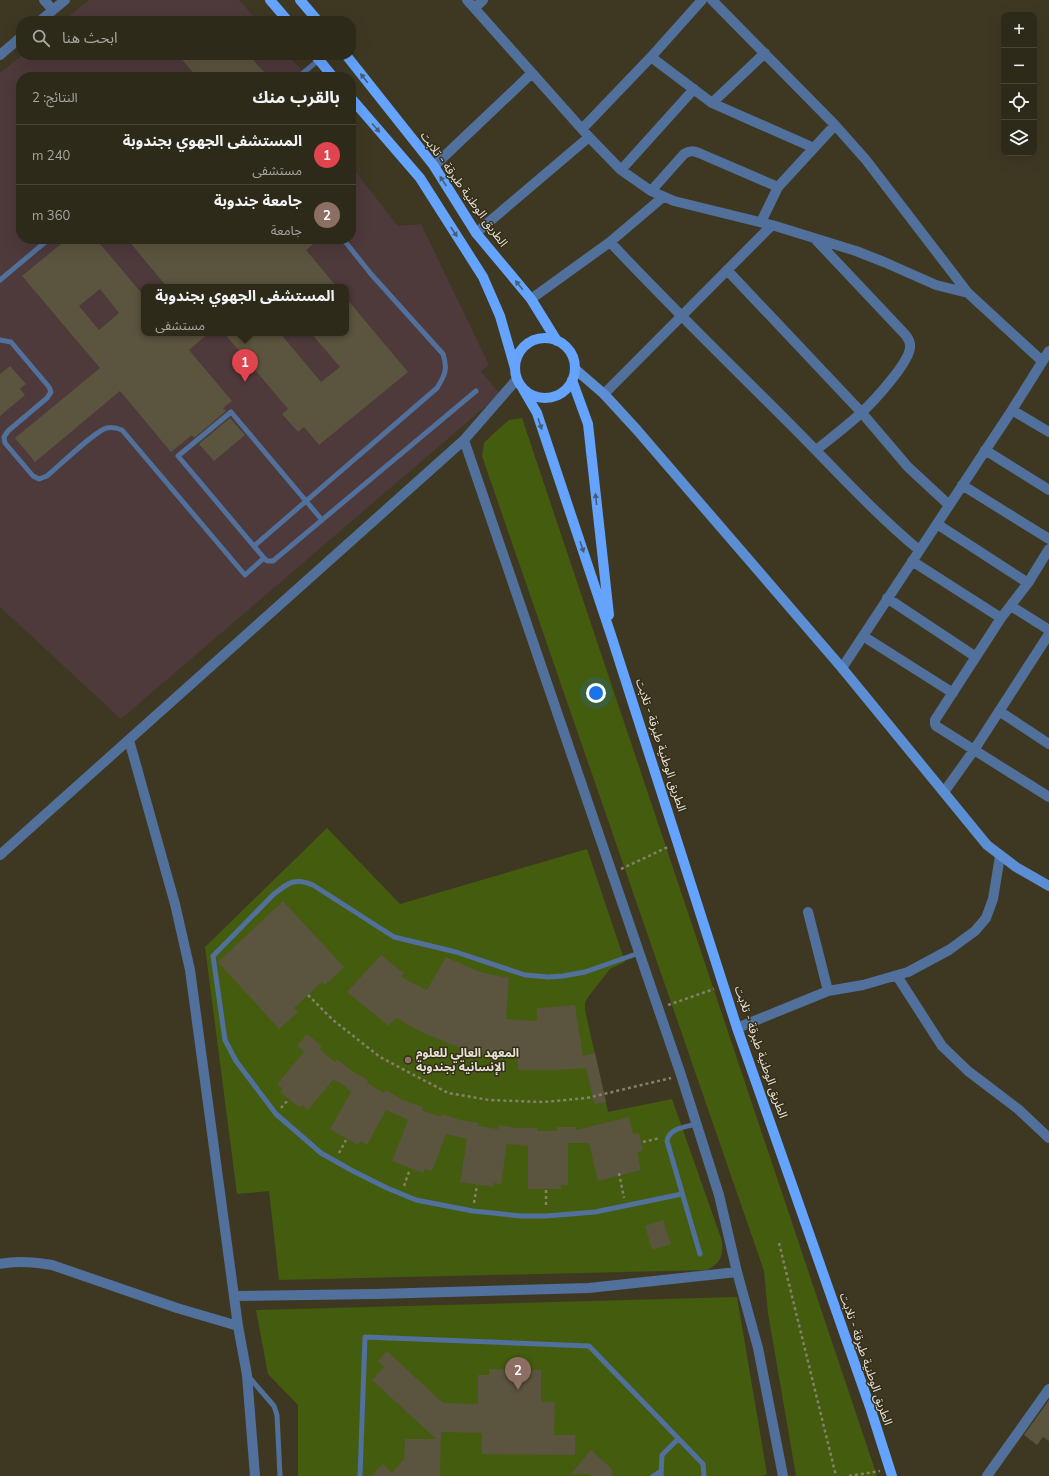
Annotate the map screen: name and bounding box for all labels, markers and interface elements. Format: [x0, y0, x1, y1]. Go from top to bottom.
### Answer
map controls [1001, 12, 1037, 156]
button: + [1001, 12, 1037, 48]
search box [16, 16, 356, 60]
icon: search [30, 27, 52, 49]
text: ابحث هنا [62, 28, 118, 47]
button: − [1001, 48, 1037, 84]
one-way arrow [359, 72, 368, 83]
button: locate [1001, 84, 1037, 120]
text: بالقرب منك [252, 86, 340, 107]
text: النتائج: 2 [32, 89, 78, 105]
button: layers [1001, 120, 1037, 156]
one-way arrow [372, 122, 381, 133]
street label: الطريق الوطنية طبرقة - تلابت [417, 128, 511, 250]
text: المستشفى الجهوي بجندوبة [123, 131, 302, 150]
text: 240 m [32, 147, 70, 163]
text: 1 [323, 147, 331, 163]
text: مستشفى [252, 162, 302, 178]
one-way arrow [439, 176, 447, 186]
text: جامعة جندوبة [214, 191, 302, 210]
text: 360 m [32, 207, 70, 223]
text: 2 [323, 207, 331, 223]
text: جامعة [271, 222, 302, 238]
one-way arrow [450, 226, 458, 237]
one-way arrow [515, 280, 524, 291]
popup [141, 284, 349, 336]
text: المستشفى الجهوي بجندوبة [155, 286, 335, 305]
text: مستشفى [155, 317, 205, 333]
pin: 1 [232, 349, 258, 382]
one-way arrow [538, 418, 544, 430]
one-way arrow [593, 493, 600, 505]
one-way arrow [579, 541, 585, 553]
street label: الطريق الوطنية طبرقة - تلابت [632, 676, 690, 814]
your location [586, 683, 606, 703]
street label: الطريق الوطنية طبرقة - تلابت [731, 984, 791, 1120]
place label: المعهد العالي للعلوم الإنسانية بجندوبة [416, 1045, 519, 1076]
marker: المعهد العالي للعلوم الإنسانية بجندوبة [403, 1055, 413, 1065]
street label: الطريق الوطنية طبرقة - تلابت [836, 1291, 896, 1427]
pin: 2 [505, 1357, 531, 1390]

